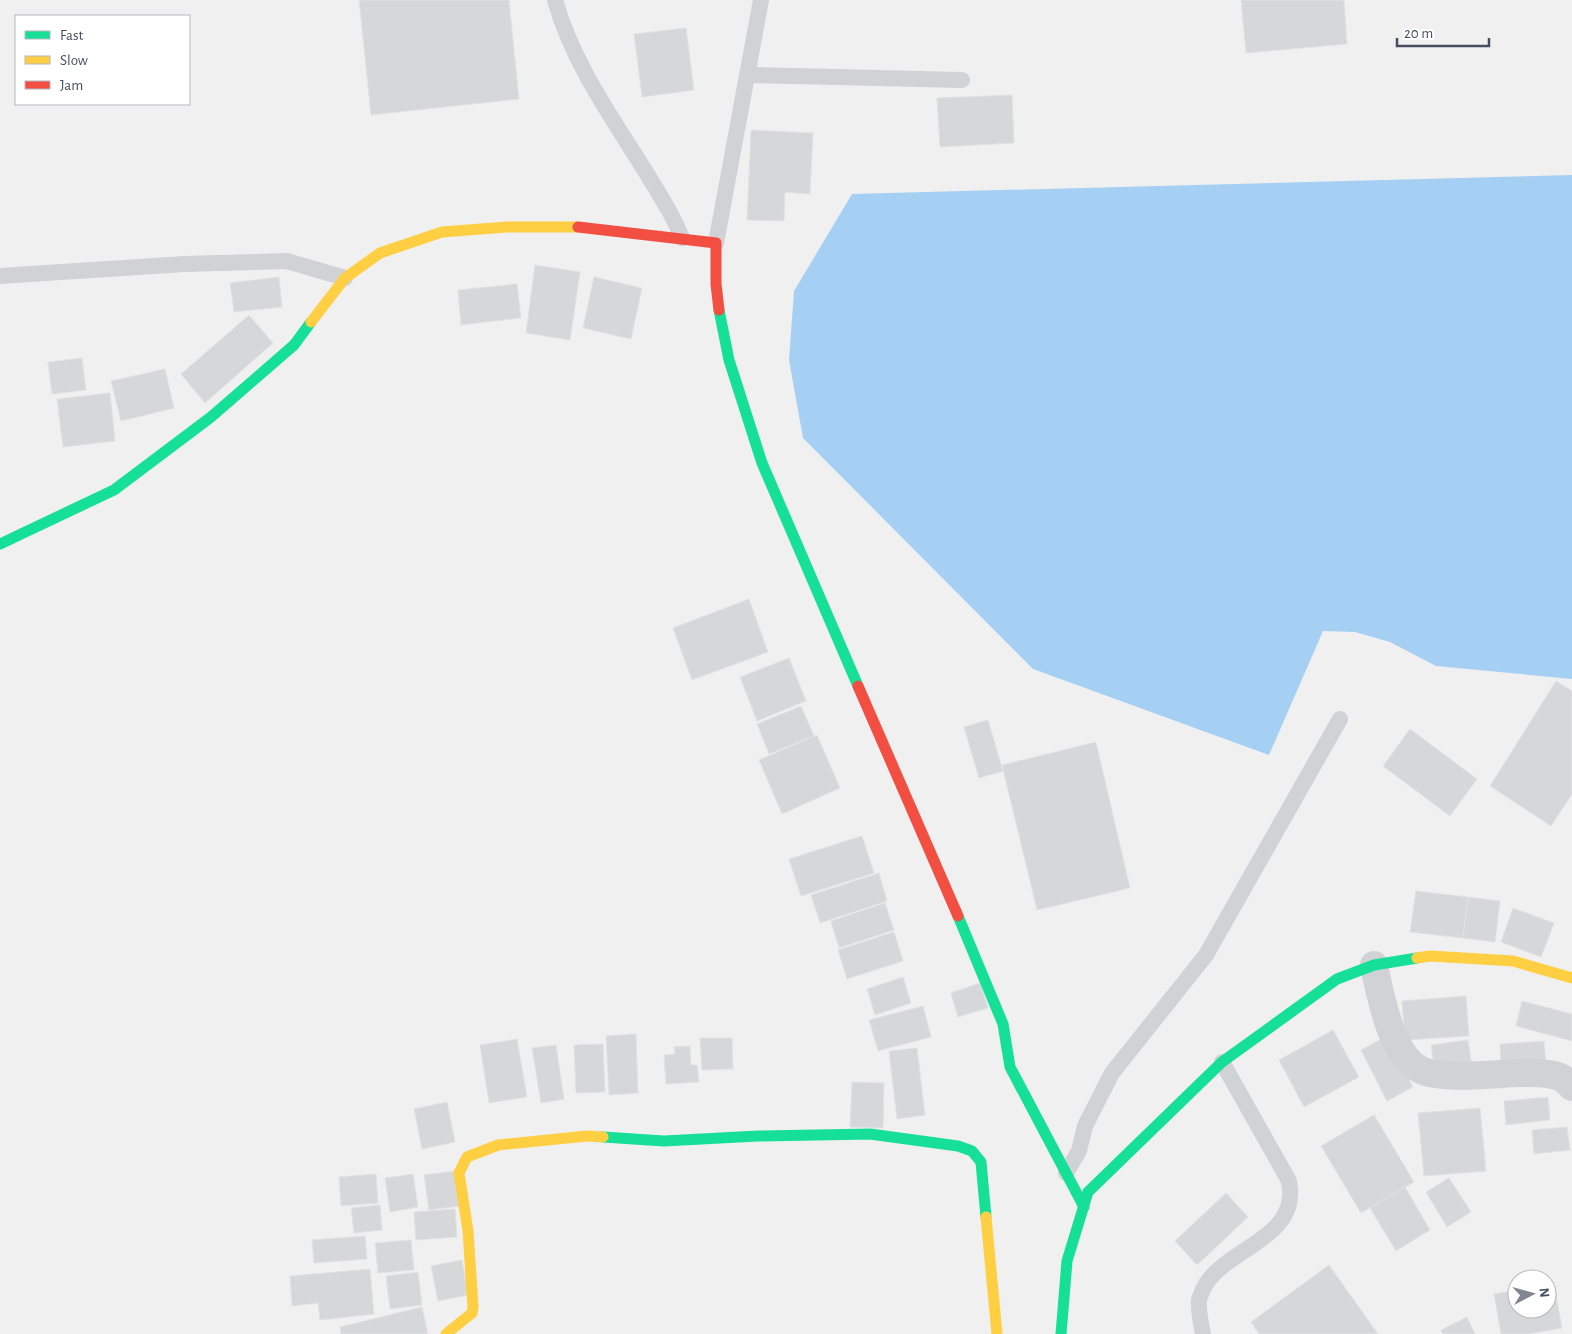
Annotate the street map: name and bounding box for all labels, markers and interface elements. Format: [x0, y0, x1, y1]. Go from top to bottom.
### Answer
legend [15, 15, 190, 105]
scale bar [1397, 15, 1490, 47]
text: 20 m [1404, 26, 1433, 41]
text: Fast [60, 28, 84, 43]
text: Slow [60, 53, 88, 68]
text: Jam [60, 78, 83, 93]
north arrow [1507, 1269, 1557, 1319]
text: N [1536, 1287, 1551, 1298]

